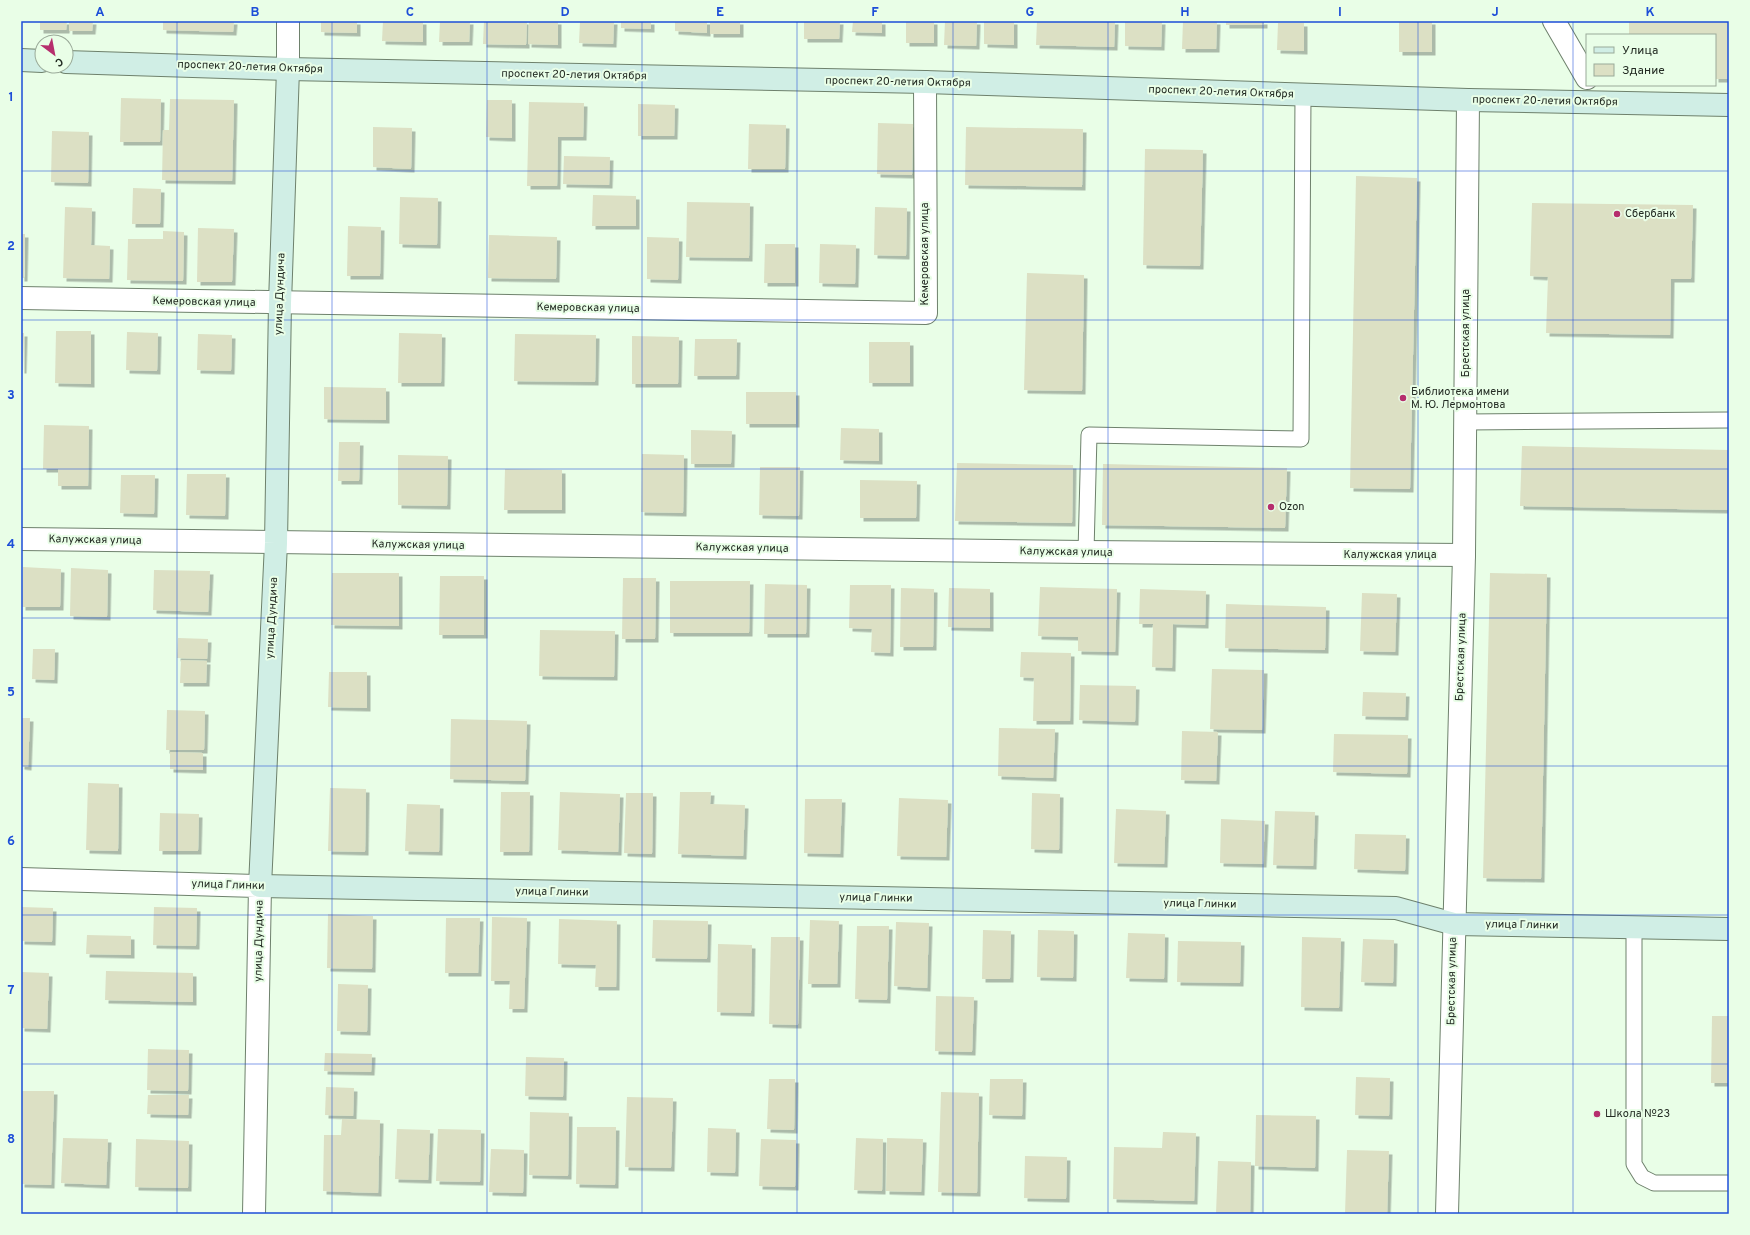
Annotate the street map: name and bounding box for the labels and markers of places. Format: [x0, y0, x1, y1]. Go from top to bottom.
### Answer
place label: Сбербанк [1625, 207, 1675, 221]
marker: Сбербанк [1612, 209, 1622, 219]
place label: Библиотека имени М. Ю. Лермонтова [1411, 385, 1509, 412]
marker: Библиотека имени М. Ю. Лермонтова [1398, 393, 1408, 403]
place label: Ozon [1279, 500, 1305, 514]
marker: Ozon [1266, 502, 1276, 512]
place label: Школа №23 [1605, 1107, 1670, 1121]
marker: Школа №23 [1592, 1109, 1602, 1119]

